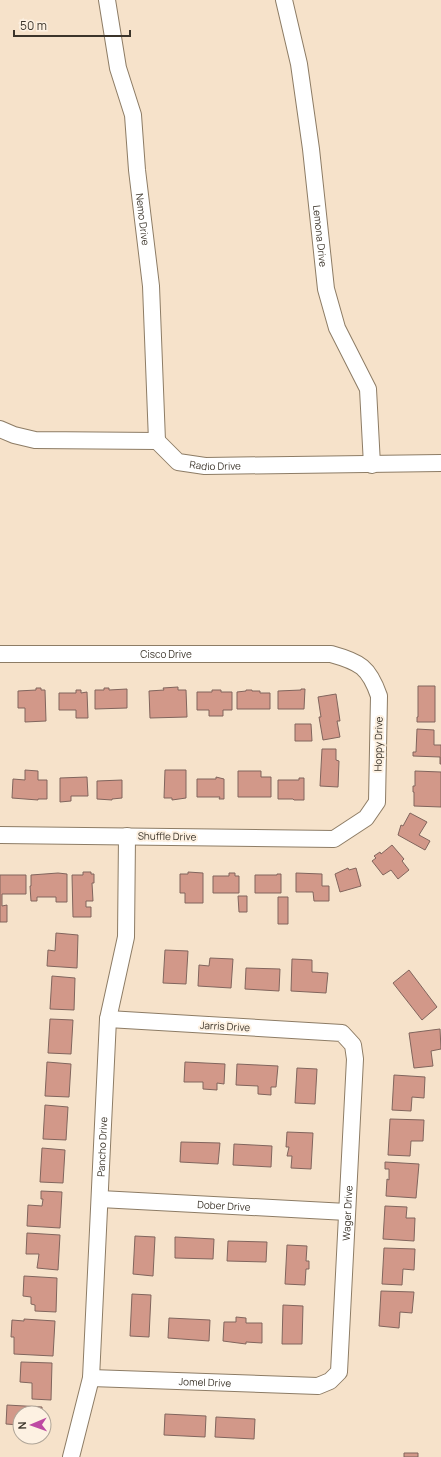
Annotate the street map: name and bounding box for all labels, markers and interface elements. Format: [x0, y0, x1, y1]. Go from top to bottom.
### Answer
scale bar [14, 12, 130, 38]
text: 50 m [20, 17, 47, 34]
street label: Nemo Drive [133, 192, 153, 246]
street label: Lemona Drive [310, 204, 331, 268]
street label: Radio Drive [189, 457, 241, 473]
street label: Cisco Drive [140, 647, 192, 661]
street label: Hoppy Drive [371, 716, 385, 772]
street label: Shuffle Drive [138, 828, 197, 844]
street label: Jarris Drive [199, 1018, 251, 1034]
street label: Pancho Drive [94, 1116, 110, 1177]
street label: Wager Drive [339, 1185, 356, 1241]
street label: Dober Drive [197, 1197, 251, 1214]
street label: Jomel Drive [178, 1374, 232, 1390]
north arrow [12, 1405, 52, 1445]
text: N [14, 1421, 29, 1430]

